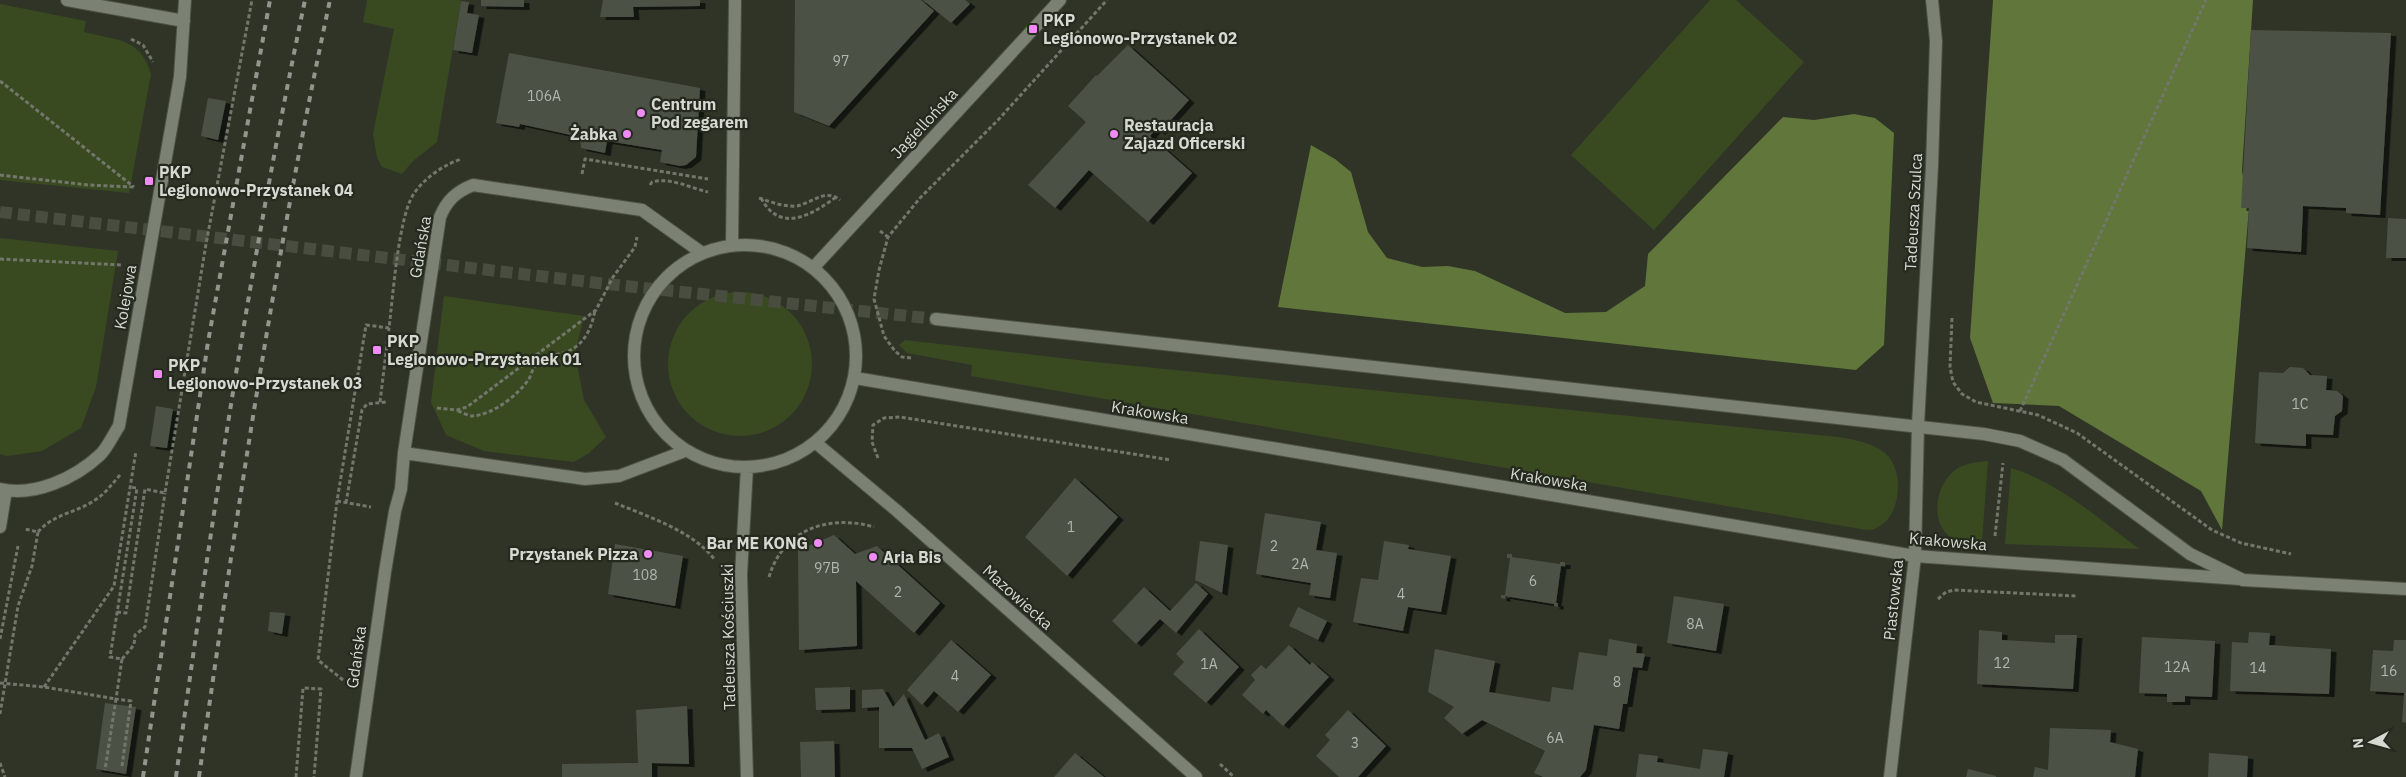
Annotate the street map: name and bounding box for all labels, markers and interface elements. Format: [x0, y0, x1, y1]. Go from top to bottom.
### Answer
place label: PKP Legionowo-Przystanek 02 [1043, 10, 1237, 48]
marker: PKP Legionowo-Przystanek 02 [1027, 23, 1039, 35]
house number: 97 [833, 52, 849, 70]
street label: Jagiellońska [886, 83, 962, 162]
house number: 106A [527, 87, 561, 105]
place label: Centrum Pod zegarem [651, 94, 748, 132]
marker: Centrum Pod zegarem [635, 107, 647, 119]
place label: Restauracja Zajazd Oficerski [1124, 115, 1245, 153]
place label: Żabka [570, 124, 617, 144]
marker: Żabka [621, 128, 633, 140]
marker: Restauracja Zajazd Oficerski [1108, 128, 1120, 140]
street label: Tadeusza Szulca [1900, 152, 1926, 271]
place label: PKP Legionowo-Przystanek 04 [159, 162, 354, 200]
marker: PKP Legionowo-Przystanek 04 [143, 175, 155, 187]
street label: Gdańska [405, 214, 435, 280]
street label: Kolejowa [109, 263, 141, 331]
place label: PKP Legionowo-Przystanek 01 [387, 331, 582, 369]
marker: PKP Legionowo-Przystanek 01 [371, 344, 383, 356]
place label: PKP Legionowo-Przystanek 03 [168, 355, 362, 393]
marker: PKP Legionowo-Przystanek 03 [152, 368, 164, 380]
house number: 1C [2291, 395, 2309, 413]
street label: Krakowska [1110, 396, 1191, 428]
street label: Krakowska [1509, 463, 1590, 495]
house number: 1 [1067, 518, 1075, 536]
street label: Krakowska [1908, 528, 1988, 554]
place label: Bar ME KONG [706, 533, 808, 553]
marker: Bar ME KONG [812, 537, 824, 549]
house number: 2 [1270, 537, 1278, 555]
place label: Przystanek Pizza [509, 544, 638, 564]
place label: Aria Bis [883, 547, 941, 567]
marker: Przystanek Pizza [642, 548, 654, 560]
marker: Aria Bis [867, 551, 879, 563]
house number: 2A [1291, 555, 1309, 573]
street label: Piastowska [1879, 558, 1907, 641]
house number: 97B [814, 559, 840, 577]
street label: Mazowiecka [979, 560, 1058, 634]
street label: Tadeusza Kościuszki [717, 564, 739, 710]
house number: 108 [632, 566, 658, 584]
house number: 6 [1529, 572, 1537, 590]
house number: 2 [894, 583, 902, 601]
house number: 4 [1397, 585, 1405, 603]
house number: 8A [1686, 615, 1704, 633]
street label: Gdańska [342, 624, 370, 689]
house number: 12 [1994, 654, 2010, 672]
house number: 1A [1200, 655, 1218, 673]
house number: 12A [2164, 658, 2190, 676]
house number: 14 [2250, 659, 2266, 677]
house number: 16 [2381, 662, 2397, 680]
house number: 4 [951, 667, 959, 685]
house number: 8 [1613, 673, 1621, 691]
north arrow [2346, 717, 2396, 767]
house number: 6A [1546, 729, 1564, 747]
house number: 3 [1351, 734, 1359, 752]
text: N [2349, 737, 2368, 749]

